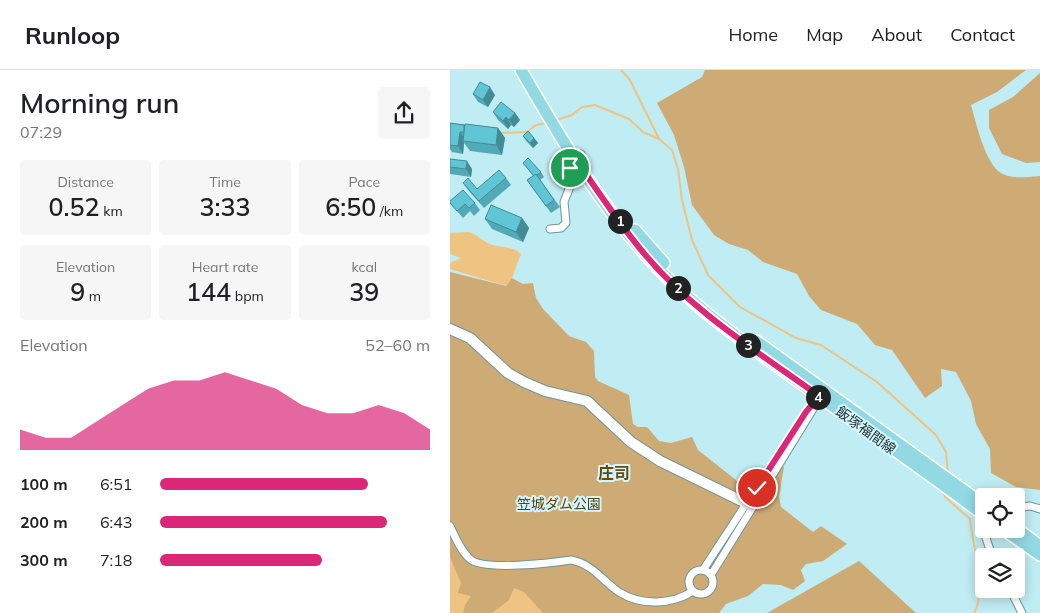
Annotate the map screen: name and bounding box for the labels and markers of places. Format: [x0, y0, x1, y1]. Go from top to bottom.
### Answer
pin [549, 147, 591, 189]
pin: 1 [608, 208, 632, 234]
pin: 2 [666, 276, 690, 300]
pin: 3 [736, 332, 760, 358]
pin: 4 [806, 384, 830, 410]
pin [736, 467, 778, 509]

